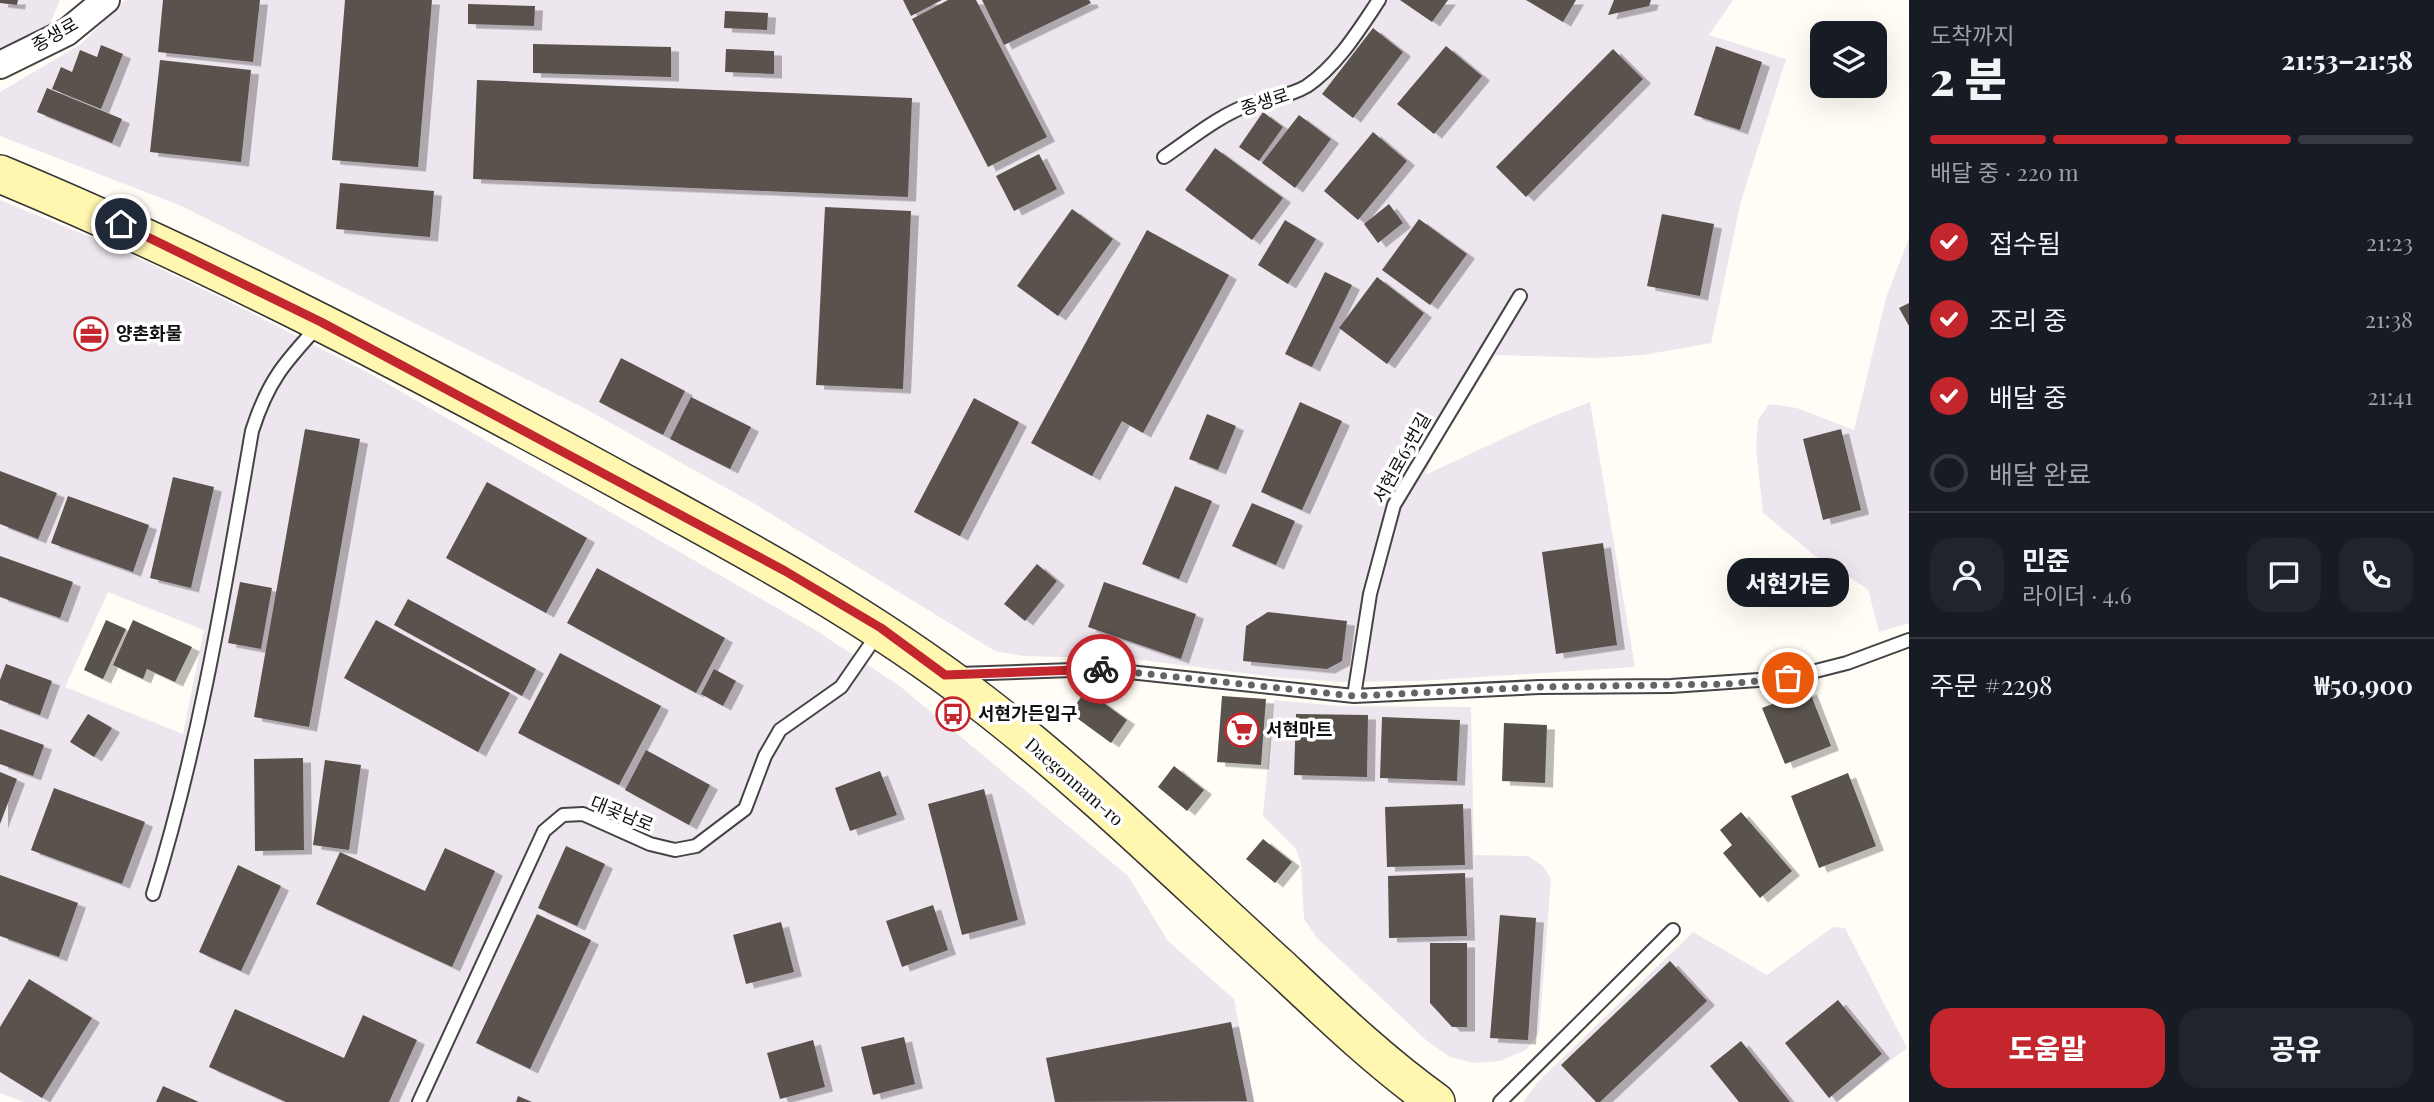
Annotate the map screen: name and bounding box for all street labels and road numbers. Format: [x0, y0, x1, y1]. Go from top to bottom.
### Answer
street label: 종생로 [27, 11, 82, 57]
street label: 종생로 [1237, 82, 1292, 120]
street label: 서현로65번길 [1366, 408, 1436, 507]
street label: Daegonnam-ro [1020, 732, 1129, 831]
street label: 대곶남로 [587, 790, 658, 837]

